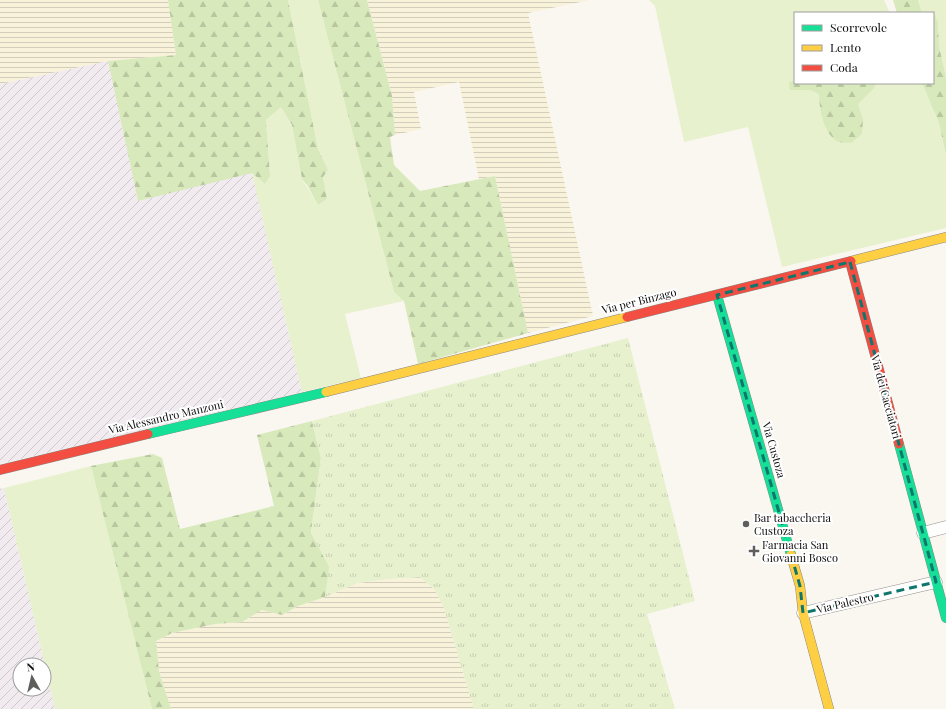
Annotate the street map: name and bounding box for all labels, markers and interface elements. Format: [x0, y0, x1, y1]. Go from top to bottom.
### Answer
legend [794, 12, 934, 84]
text: Scorrevole [830, 19, 887, 35]
text: Lento [830, 39, 862, 55]
text: Coda [830, 59, 858, 75]
street label: Via per Binzago [599, 284, 678, 317]
street label: Via dei Cacciatori [868, 352, 905, 441]
street label: Via Alessandro Manzoni [106, 396, 225, 437]
street label: Via Custoza [759, 419, 790, 480]
place label: Bar tabaccheria Custoza [754, 510, 831, 538]
marker: Bar tabaccheria Custoza [741, 519, 751, 529]
place label: Farmacia San Giovanni Bosco [762, 537, 838, 565]
marker: Farmacia San Giovanni Bosco [749, 546, 759, 556]
street label: Via Palestro [814, 589, 875, 617]
north arrow [12, 657, 52, 697]
text: N [26, 659, 36, 675]

